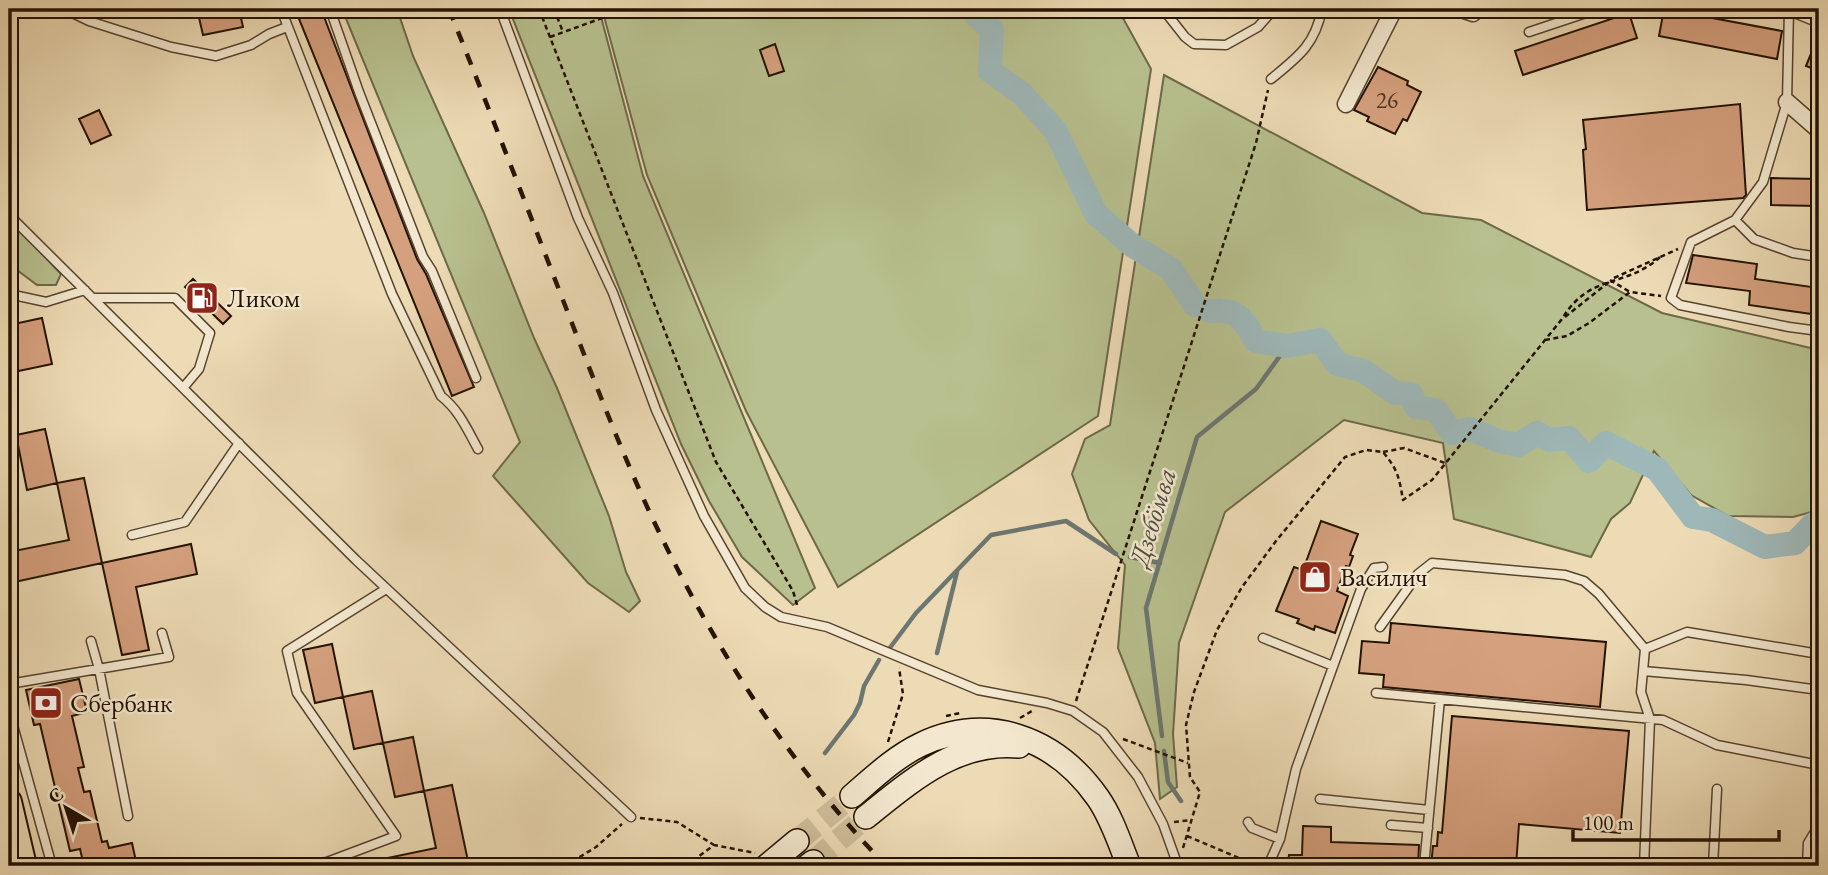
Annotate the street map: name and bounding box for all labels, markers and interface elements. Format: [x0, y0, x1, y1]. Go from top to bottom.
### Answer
house number: 26 [1376, 85, 1398, 115]
fuel station icon: Ликом [183, 279, 221, 317]
place label: Ликом [227, 281, 300, 315]
water label: Дзебӧмва [1120, 464, 1184, 572]
shop icon: Василич [1296, 558, 1334, 596]
place label: Василич [1340, 560, 1428, 594]
bank icon: Сбербанк [27, 684, 65, 722]
place label: Сбербанк [70, 686, 173, 720]
north arrow [32, 774, 102, 844]
text: С [43, 781, 69, 809]
scale bar [1573, 798, 1779, 842]
text: 100 m [1583, 809, 1634, 836]

